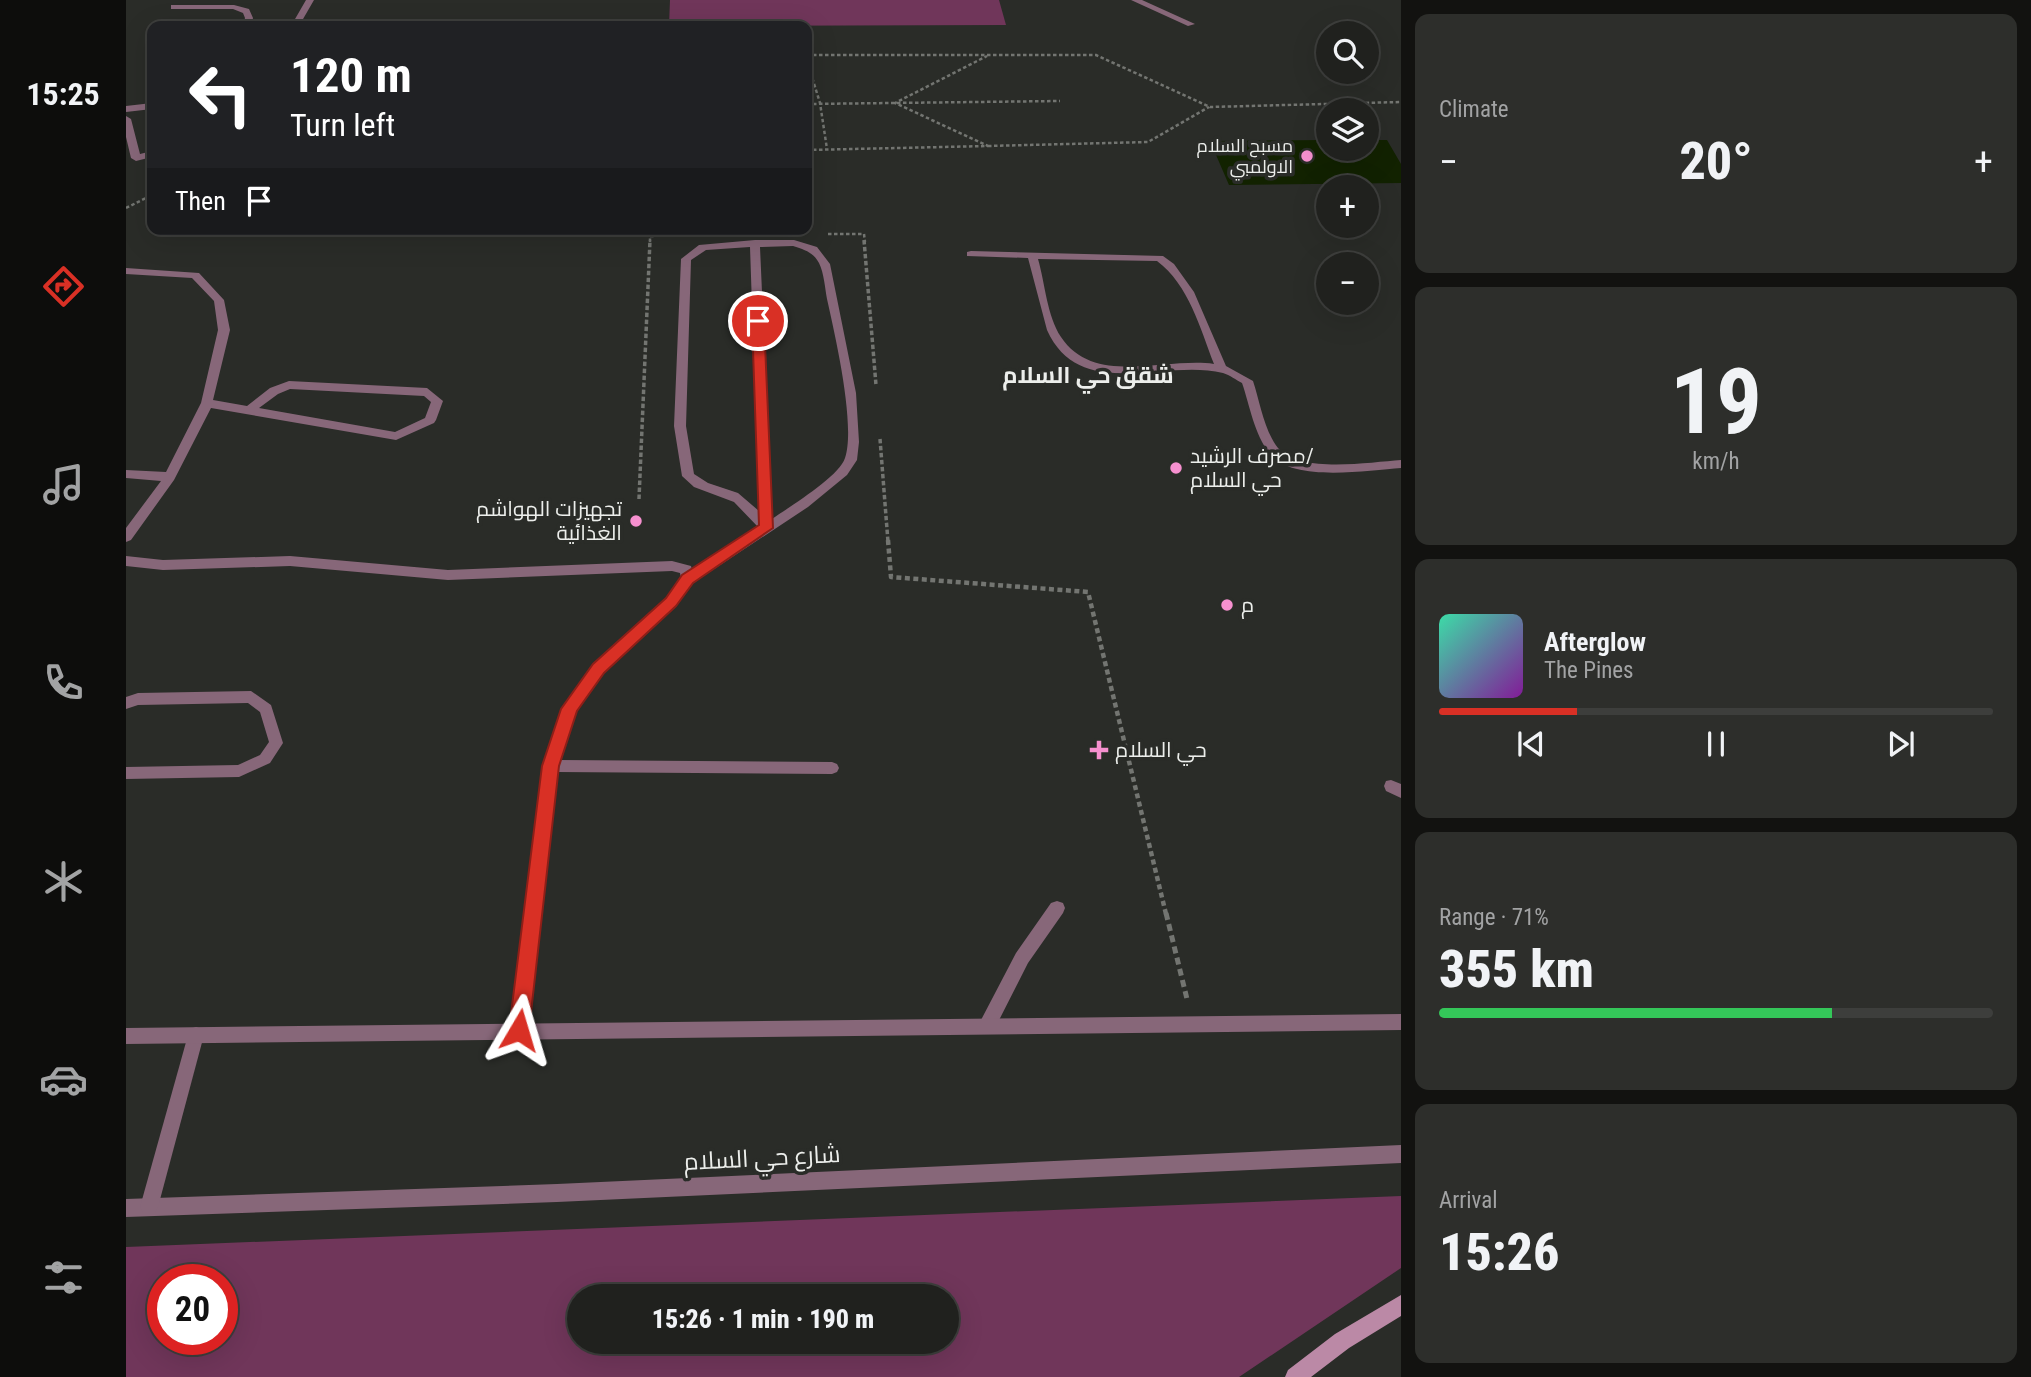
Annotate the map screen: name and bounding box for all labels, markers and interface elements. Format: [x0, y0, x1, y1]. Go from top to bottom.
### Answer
map controls [1316, 21, 1379, 315]
button: search [1316, 21, 1379, 84]
text: 120 m [290, 47, 412, 104]
icon: left [175, 49, 266, 140]
text: 15:25 [26, 75, 100, 113]
text: Climate [1439, 96, 1509, 123]
button: layers [1316, 98, 1379, 161]
text: Turn left [290, 106, 395, 144]
text: 20° [1679, 131, 1753, 192]
place label: مسبح السلام الاولمبي [1197, 135, 1293, 181]
text: − [1439, 140, 1458, 184]
text: + [1974, 140, 1993, 184]
marker: مسبح السلام الاولمبي [1299, 148, 1315, 164]
button: + [1316, 175, 1379, 238]
icon: arrive [240, 182, 278, 220]
text: Then [175, 186, 226, 216]
button: − [1316, 252, 1379, 315]
icon: directions [39, 262, 88, 311]
pin [728, 291, 788, 351]
icon: arrive [739, 302, 777, 340]
text: 19 [1670, 349, 1762, 455]
district label: شقق حي السلام [1002, 362, 1174, 394]
place label: مصرف الرشيد/ حي السلام [1190, 444, 1314, 496]
text: km/h [1692, 448, 1740, 475]
icon: music [39, 460, 88, 509]
marker: مصرف الرشيد/ حي السلام [1168, 460, 1184, 476]
place label: تجهيزات الهواشم الغذائية [476, 497, 622, 545]
marker: تجهيزات الهواشم الغذائية [628, 513, 644, 529]
place label: م [1241, 593, 1254, 619]
marker: م [1219, 597, 1235, 613]
text: Afterglow [1544, 627, 1646, 657]
text: The Pines [1544, 657, 1634, 684]
icon: phone [39, 658, 88, 707]
icon: previous [1512, 725, 1550, 763]
icon: pause [1697, 725, 1735, 763]
icon: next [1882, 725, 1920, 763]
place label: حي السلام [1115, 738, 1207, 766]
marker: حي السلام [1089, 740, 1109, 760]
icon: climate [39, 857, 88, 906]
text: Range · 71% [1439, 904, 1549, 931]
text: 355 km [1439, 939, 1594, 1000]
position arrow [482, 993, 556, 1067]
icon: car [39, 1055, 88, 1104]
street label: شارع حي السلام [683, 1140, 841, 1181]
text: Arrival [1439, 1187, 1498, 1214]
text: 15:26 [1439, 1222, 1559, 1283]
icon: filters [39, 1253, 88, 1302]
speed limit sign: 20 [147, 1264, 238, 1355]
text: 15:26 · 1 min · 190 m [652, 1304, 874, 1334]

